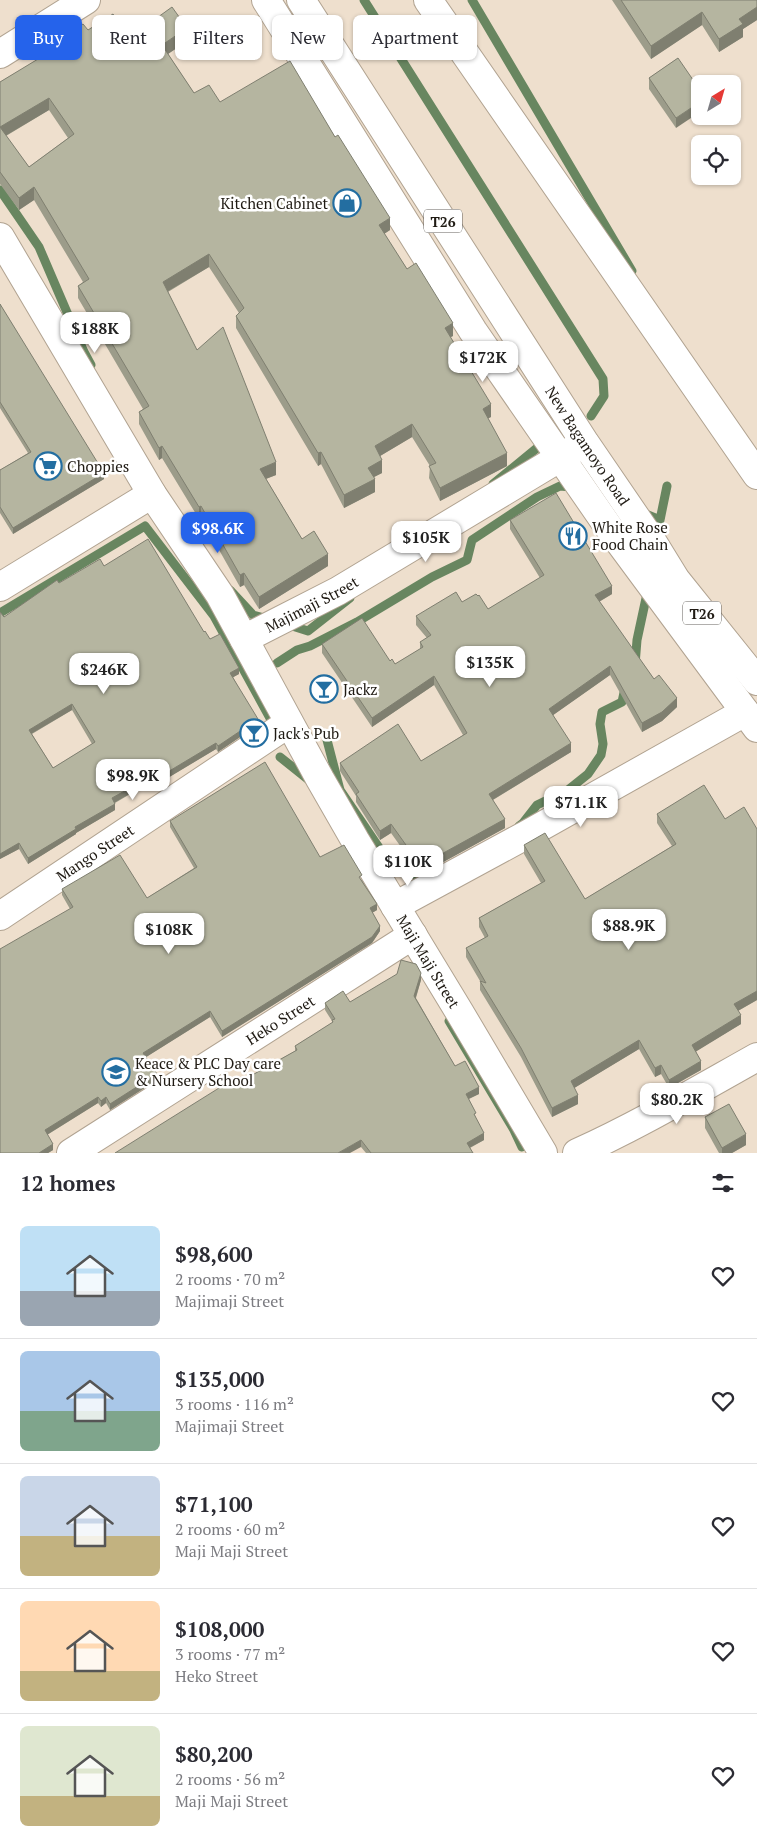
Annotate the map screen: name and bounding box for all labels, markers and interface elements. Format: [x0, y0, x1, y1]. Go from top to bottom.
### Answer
chip: Buy [15, 15, 82, 60]
chip: Rent [92, 15, 165, 60]
chip: Filters [175, 15, 262, 60]
chip: New [272, 15, 343, 60]
chip: Apartment [353, 15, 477, 60]
north arrow [691, 75, 741, 125]
map controls [691, 75, 741, 185]
button: locate [691, 135, 741, 185]
shop icon: Kitchen Cabinet [332, 188, 362, 218]
place label: Kitchen Cabinet [220, 193, 328, 213]
road number: T26 [424, 210, 462, 232]
pin: $188K [60, 312, 130, 354]
text: $188K [71, 317, 119, 339]
pin: $172K [448, 340, 518, 383]
text: $172K [459, 346, 507, 368]
street label: New Bagamoyo Road [541, 382, 635, 509]
supermarket icon: Choppies [33, 451, 63, 481]
place label: Choppies [67, 456, 129, 476]
pin: $98.6K [177, 512, 259, 554]
text: $98.6K [192, 517, 244, 539]
place label: White Rose Food Chain [592, 517, 668, 554]
pin: $105K [391, 520, 461, 563]
restaurant icon: White Rose Food Chain [558, 521, 588, 551]
text: $105K [402, 526, 450, 548]
street label: Majimaji Street [261, 571, 362, 637]
road number: T26 [683, 602, 721, 624]
pin: $135K [455, 646, 525, 688]
text: $135K [466, 651, 514, 673]
pin: $246K [69, 652, 139, 695]
text: $246K [80, 658, 128, 680]
bar icon: Jackz [309, 674, 339, 704]
place label: Jackz [343, 679, 377, 699]
bar icon: Jack's Pub [239, 718, 269, 748]
place label: Jack's Pub [273, 723, 339, 743]
pin: $98.9K [92, 758, 174, 801]
text: $98.9K [107, 764, 159, 786]
pin: $71.1K [540, 786, 622, 828]
text: $71.1K [555, 791, 607, 813]
street label: Mango Street [52, 819, 138, 886]
pin: $110K [373, 844, 443, 887]
text: $110K [384, 850, 432, 872]
pin: $88.9K [588, 908, 670, 951]
street label: Maji Maji Street [393, 911, 465, 1012]
pin: $108K [134, 912, 204, 955]
text: $88.9K [603, 914, 655, 936]
text: $108K [145, 918, 193, 940]
street label: Heko Street [242, 990, 319, 1049]
place label: Keace & PLC Day care & Nursery School [135, 1053, 281, 1090]
school or university icon: Keace & PLC Day care & Nursery School [101, 1057, 131, 1087]
pin: $80.2K [636, 1082, 718, 1125]
text: $80.2K [651, 1088, 703, 1110]
text: 12 homes [20, 1169, 116, 1197]
icon: filters [709, 1169, 737, 1197]
text: $98,600 [175, 1240, 253, 1268]
icon: home [60, 1246, 120, 1306]
icon: heart [709, 1262, 737, 1290]
text: 2 rooms · 70 m² [175, 1268, 285, 1290]
text: Majimaji Street [175, 1290, 284, 1312]
text: $135,000 [175, 1365, 264, 1393]
icon: home [60, 1371, 120, 1431]
icon: heart [709, 1387, 737, 1415]
text: 3 rooms · 116 m² [175, 1393, 294, 1415]
text: Majimaji Street [175, 1415, 284, 1437]
text: $71,100 [175, 1490, 253, 1518]
icon: home [60, 1496, 120, 1556]
icon: heart [709, 1512, 737, 1540]
text: 2 rooms · 60 m² [175, 1518, 285, 1540]
text: Maji Maji Street [175, 1540, 288, 1562]
text: $108,000 [175, 1615, 264, 1643]
icon: home [60, 1621, 120, 1681]
icon: heart [709, 1637, 737, 1665]
text: 3 rooms · 77 m² [175, 1643, 285, 1665]
text: Heko Street [175, 1665, 258, 1687]
text: $80,200 [175, 1740, 253, 1768]
icon: home [60, 1746, 120, 1806]
icon: heart [709, 1762, 737, 1790]
text: 2 rooms · 56 m² [175, 1768, 285, 1790]
text: Maji Maji Street [175, 1790, 288, 1812]

